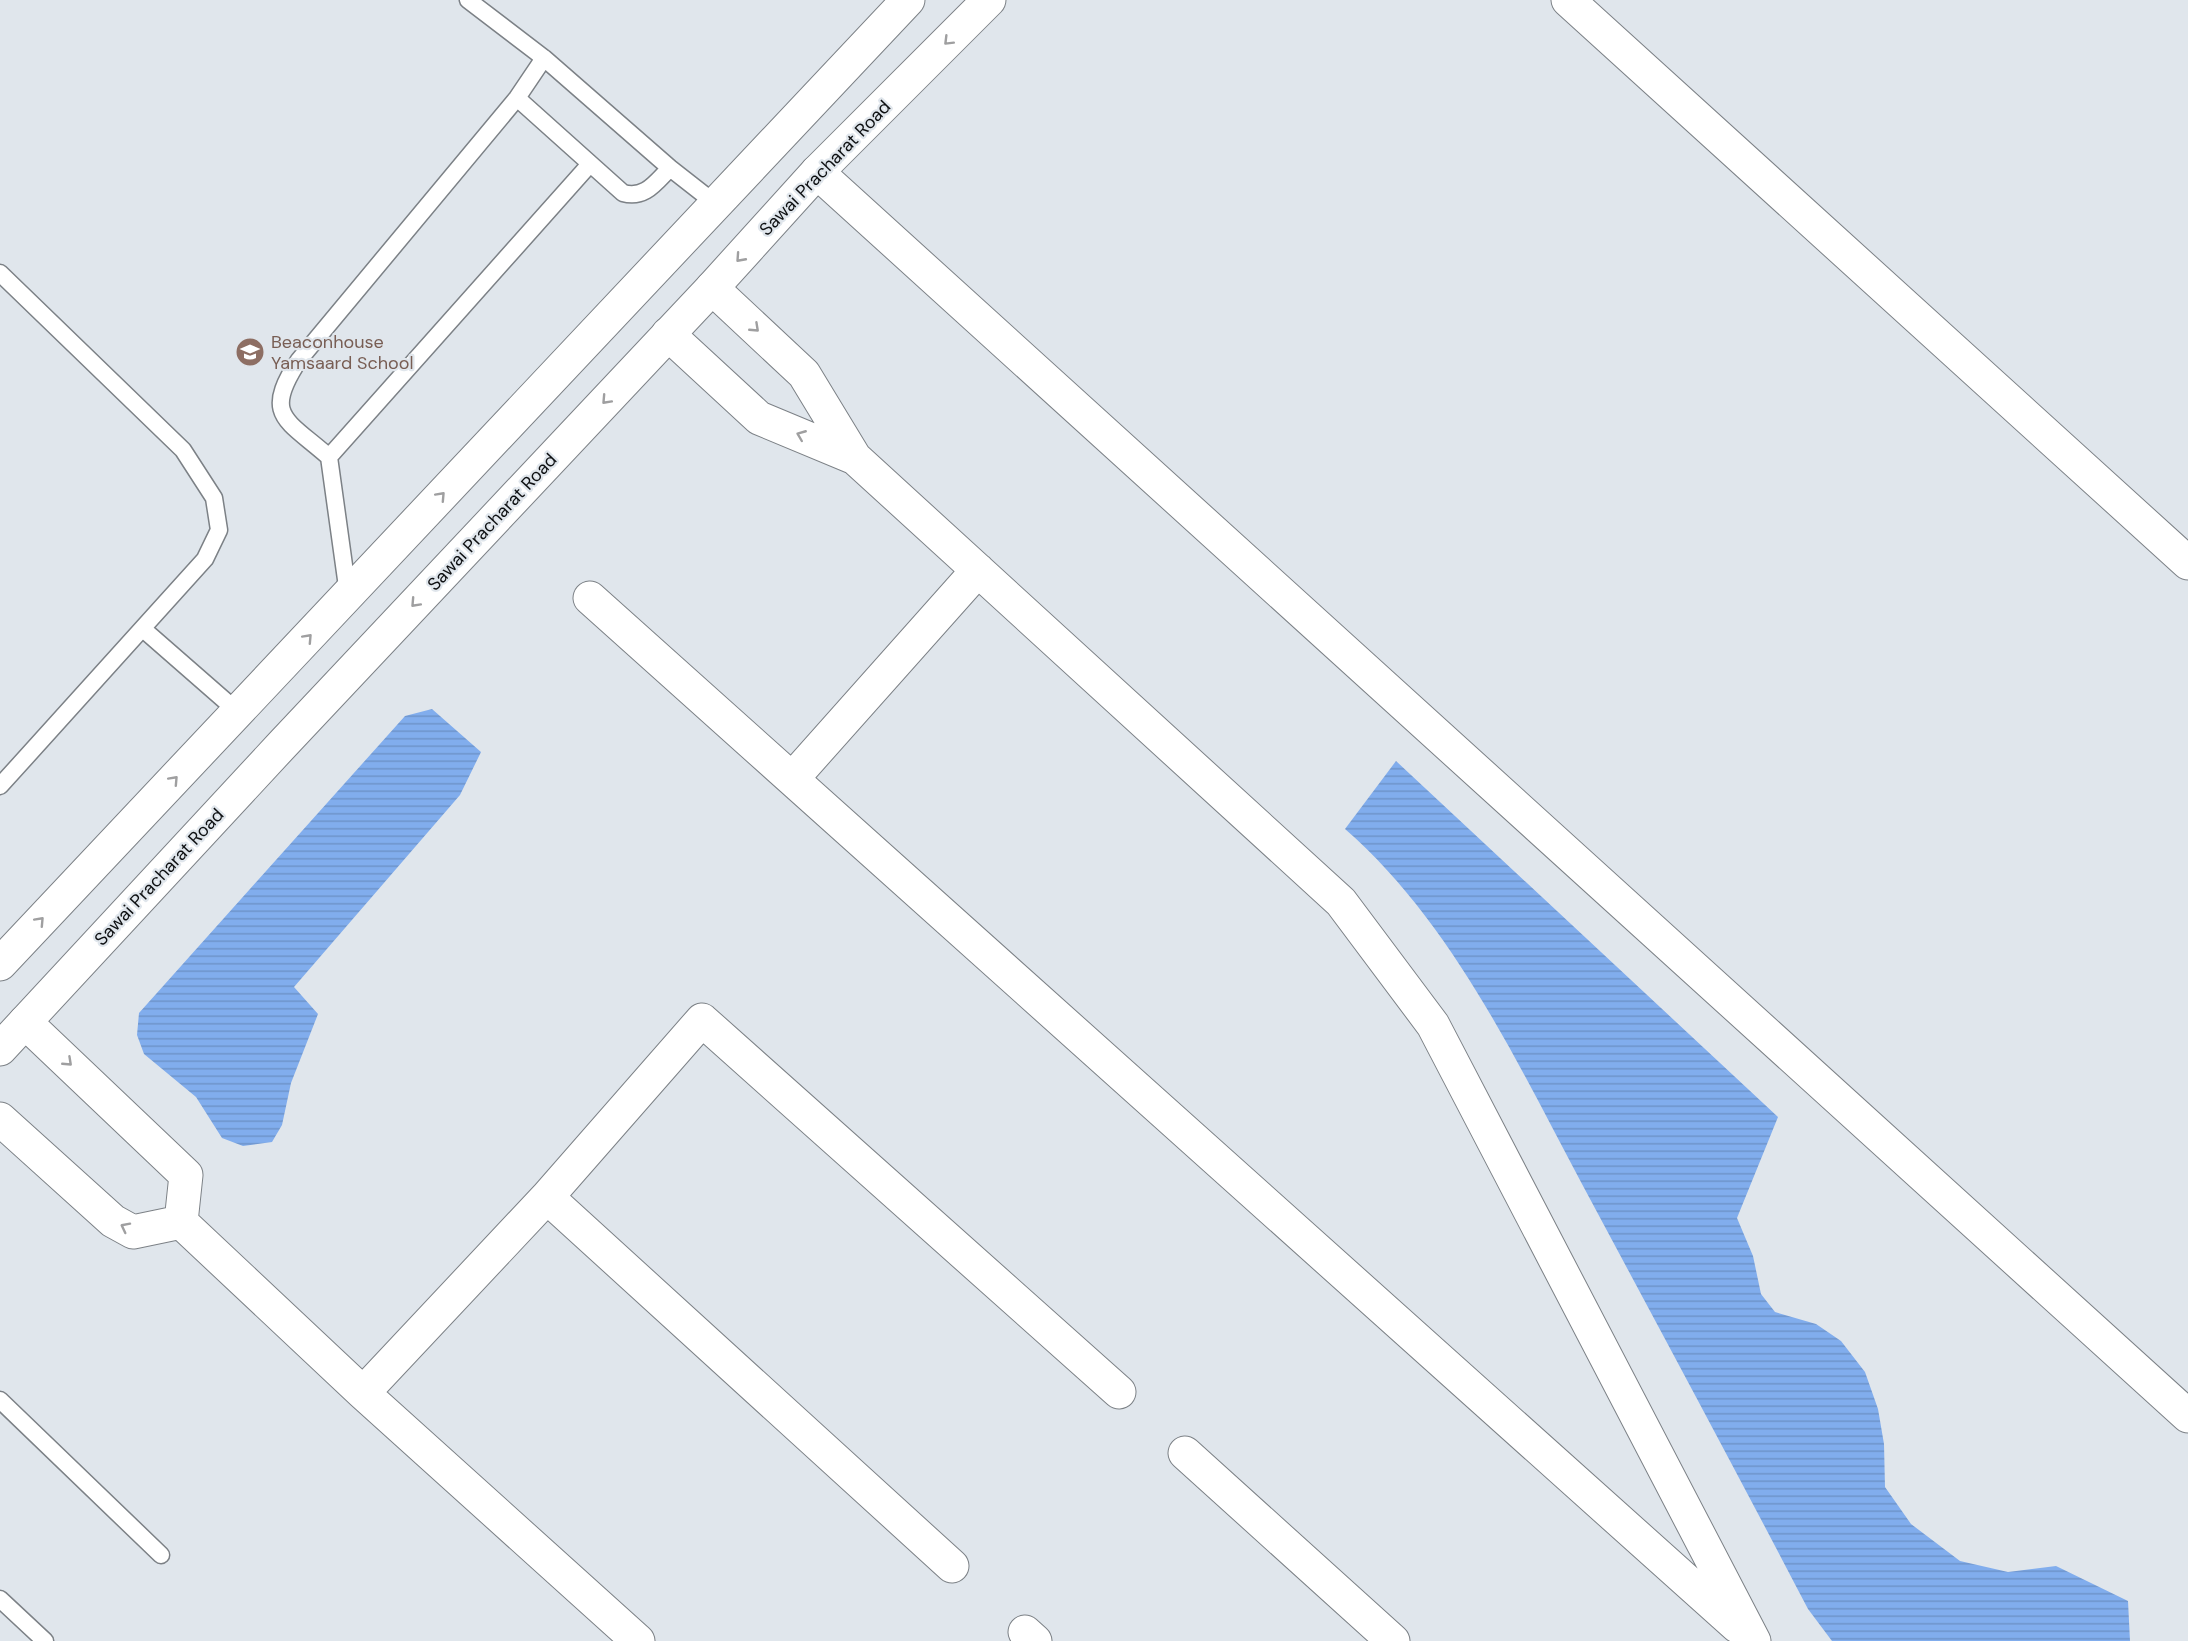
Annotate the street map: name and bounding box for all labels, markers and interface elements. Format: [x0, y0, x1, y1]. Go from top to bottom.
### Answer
one-way arrow [944, 34, 955, 45]
street label: Sawai Pracharat Road [754, 95, 896, 241]
one-way arrow [736, 251, 747, 261]
one-way arrow [748, 321, 759, 332]
place label: Beaconhouse Yamsaard School [271, 330, 413, 375]
school or university icon: Beaconhouse Yamsaard School [234, 336, 266, 368]
one-way arrow [602, 393, 613, 403]
one-way arrow [796, 430, 807, 442]
street label: Sawai Pracharat Road [422, 448, 562, 596]
one-way arrow [434, 492, 445, 503]
one-way arrow [411, 596, 422, 607]
one-way arrow [301, 634, 312, 644]
one-way arrow [167, 776, 178, 786]
street label: Sawai Pracharat Road [89, 803, 229, 951]
one-way arrow [33, 918, 44, 928]
one-way arrow [61, 1055, 71, 1066]
one-way arrow [120, 1223, 131, 1234]

